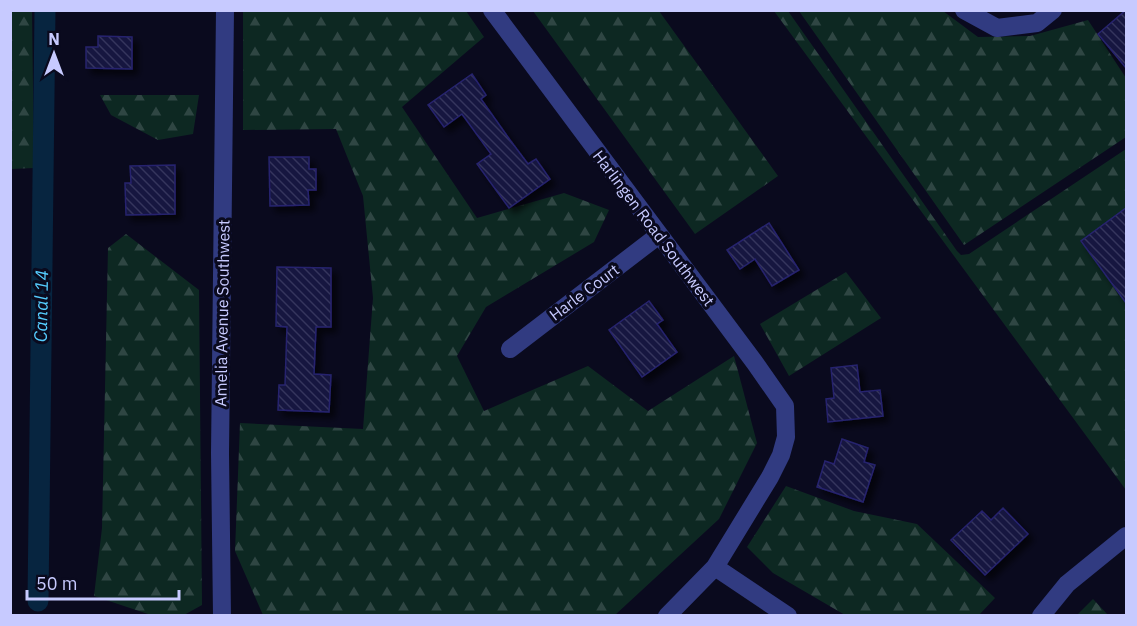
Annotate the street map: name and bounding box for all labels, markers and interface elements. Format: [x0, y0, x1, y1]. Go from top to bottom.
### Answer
north arrow [24, 24, 84, 84]
text: N [48, 29, 60, 49]
street label: Harlingen Road Southwest [589, 146, 719, 310]
street label: Amelia Avenue Southwest [210, 219, 234, 407]
street label: Harle Court [545, 259, 623, 325]
water label: Canal 14 [29, 270, 53, 342]
scale bar [27, 563, 178, 601]
text: 50 m [36, 572, 78, 595]

